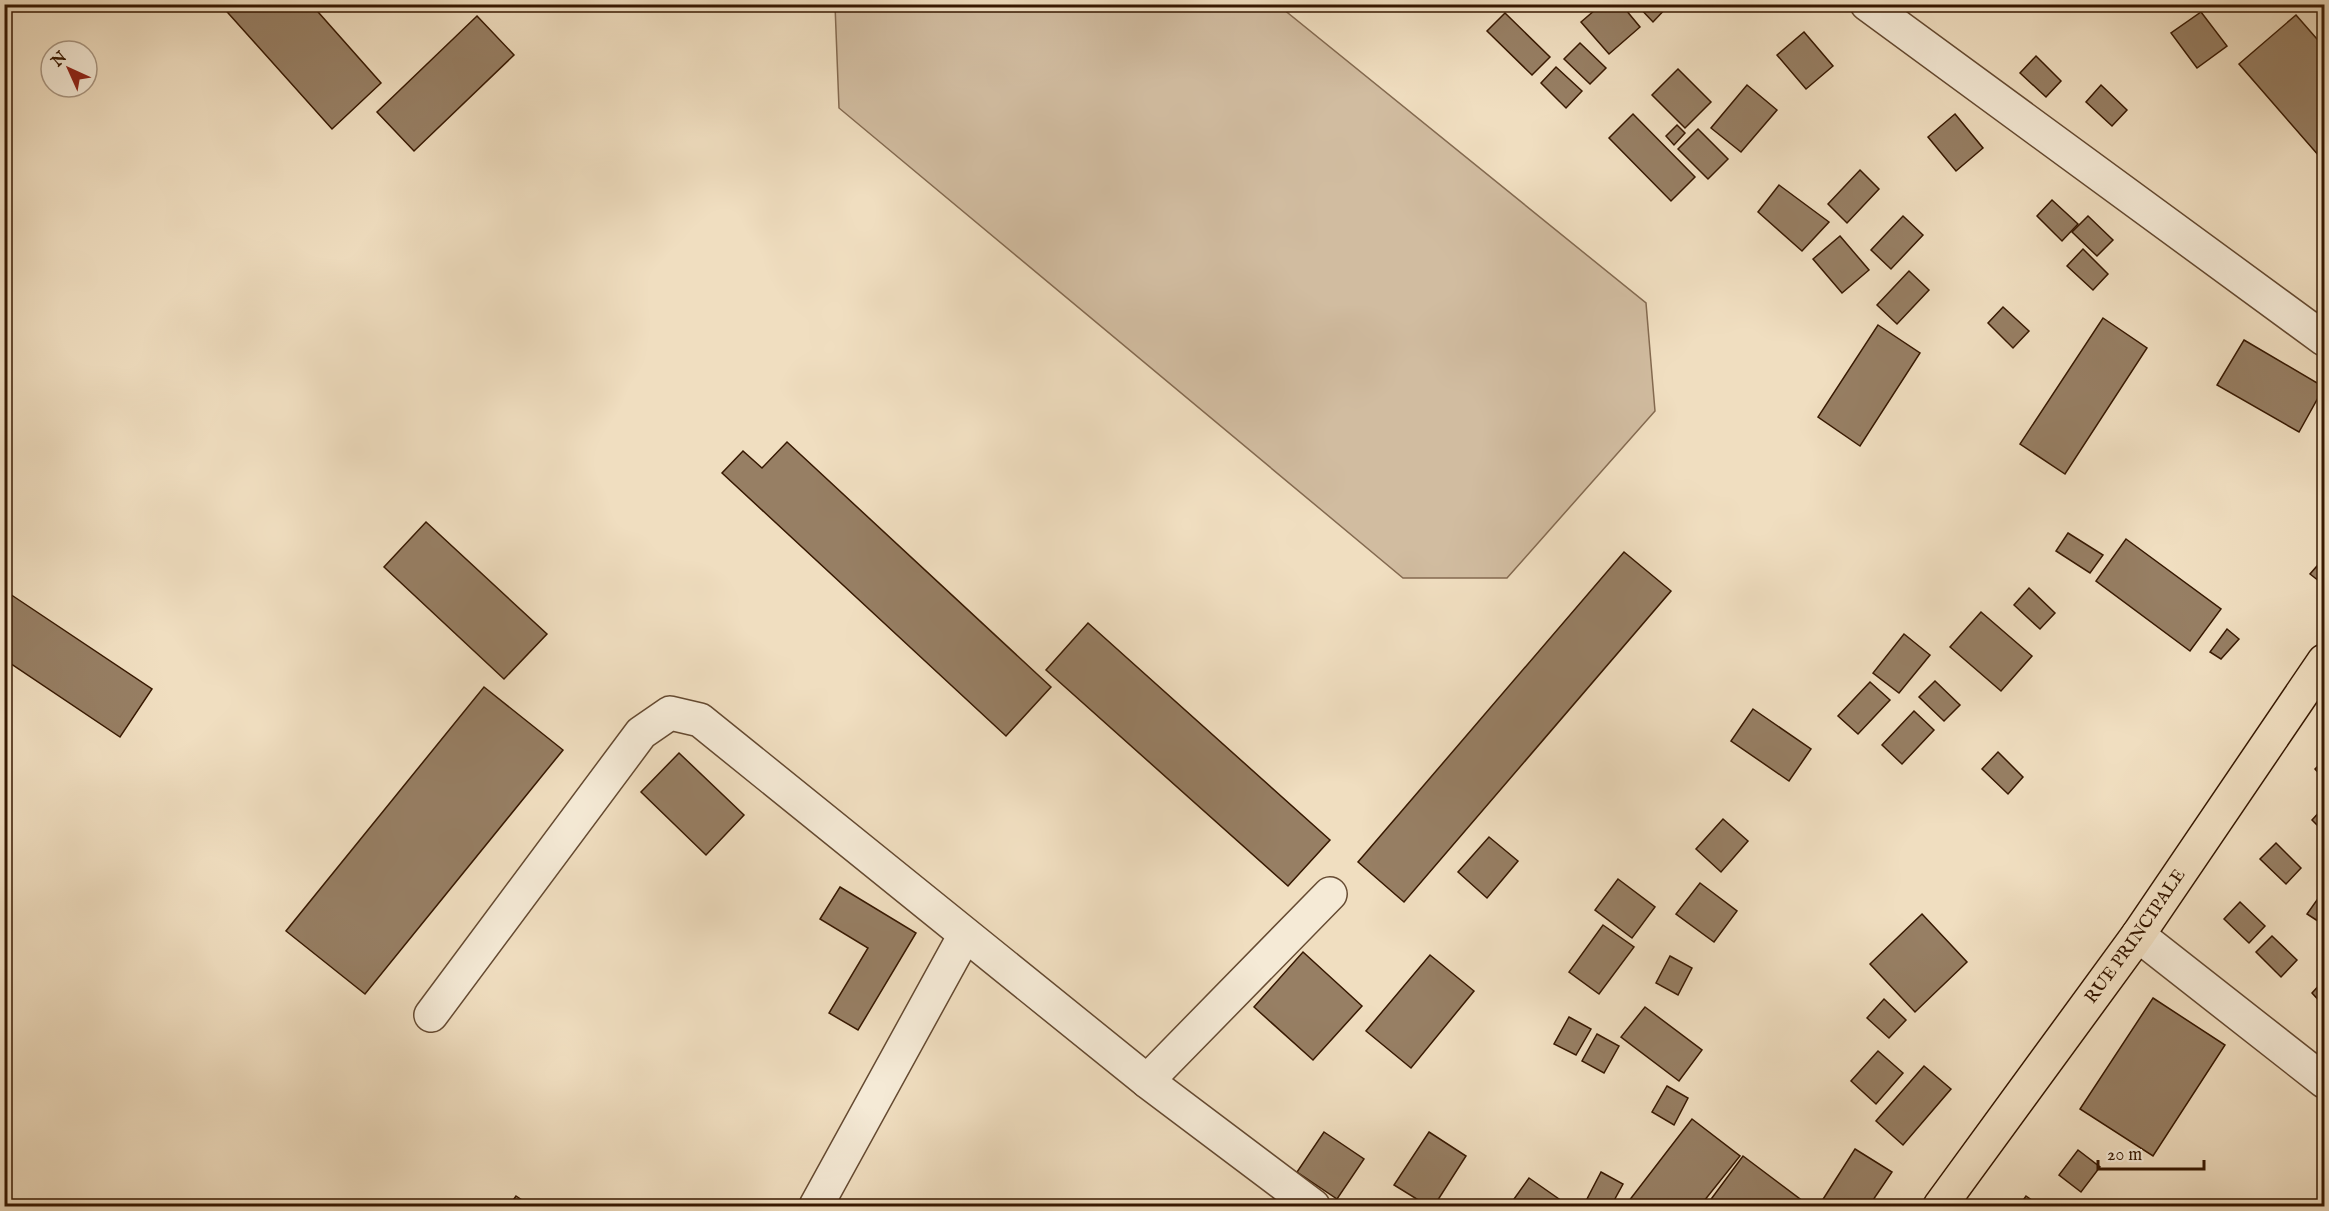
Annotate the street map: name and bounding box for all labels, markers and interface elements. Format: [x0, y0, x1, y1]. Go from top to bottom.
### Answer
north arrow [39, 39, 99, 99]
text: N [47, 48, 72, 72]
street label: RUE PRINCIPALE [2080, 865, 2191, 1008]
scale bar [2098, 1133, 2204, 1171]
text: 20 m [2107, 1144, 2142, 1167]

